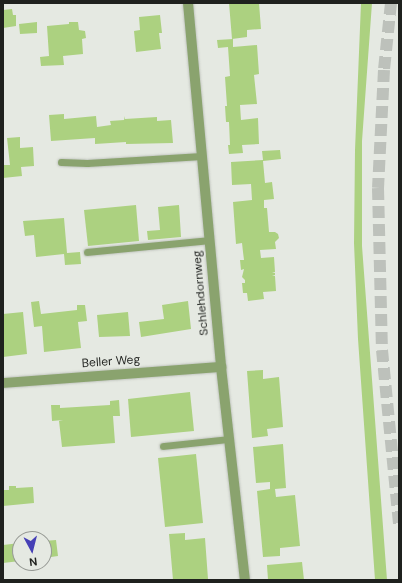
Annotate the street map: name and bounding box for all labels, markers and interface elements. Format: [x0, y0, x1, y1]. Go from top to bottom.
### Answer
street label: Schlehdornweg [190, 250, 212, 336]
street label: Beller Weg [81, 353, 141, 371]
north arrow [12, 531, 52, 571]
text: N [29, 554, 38, 569]

